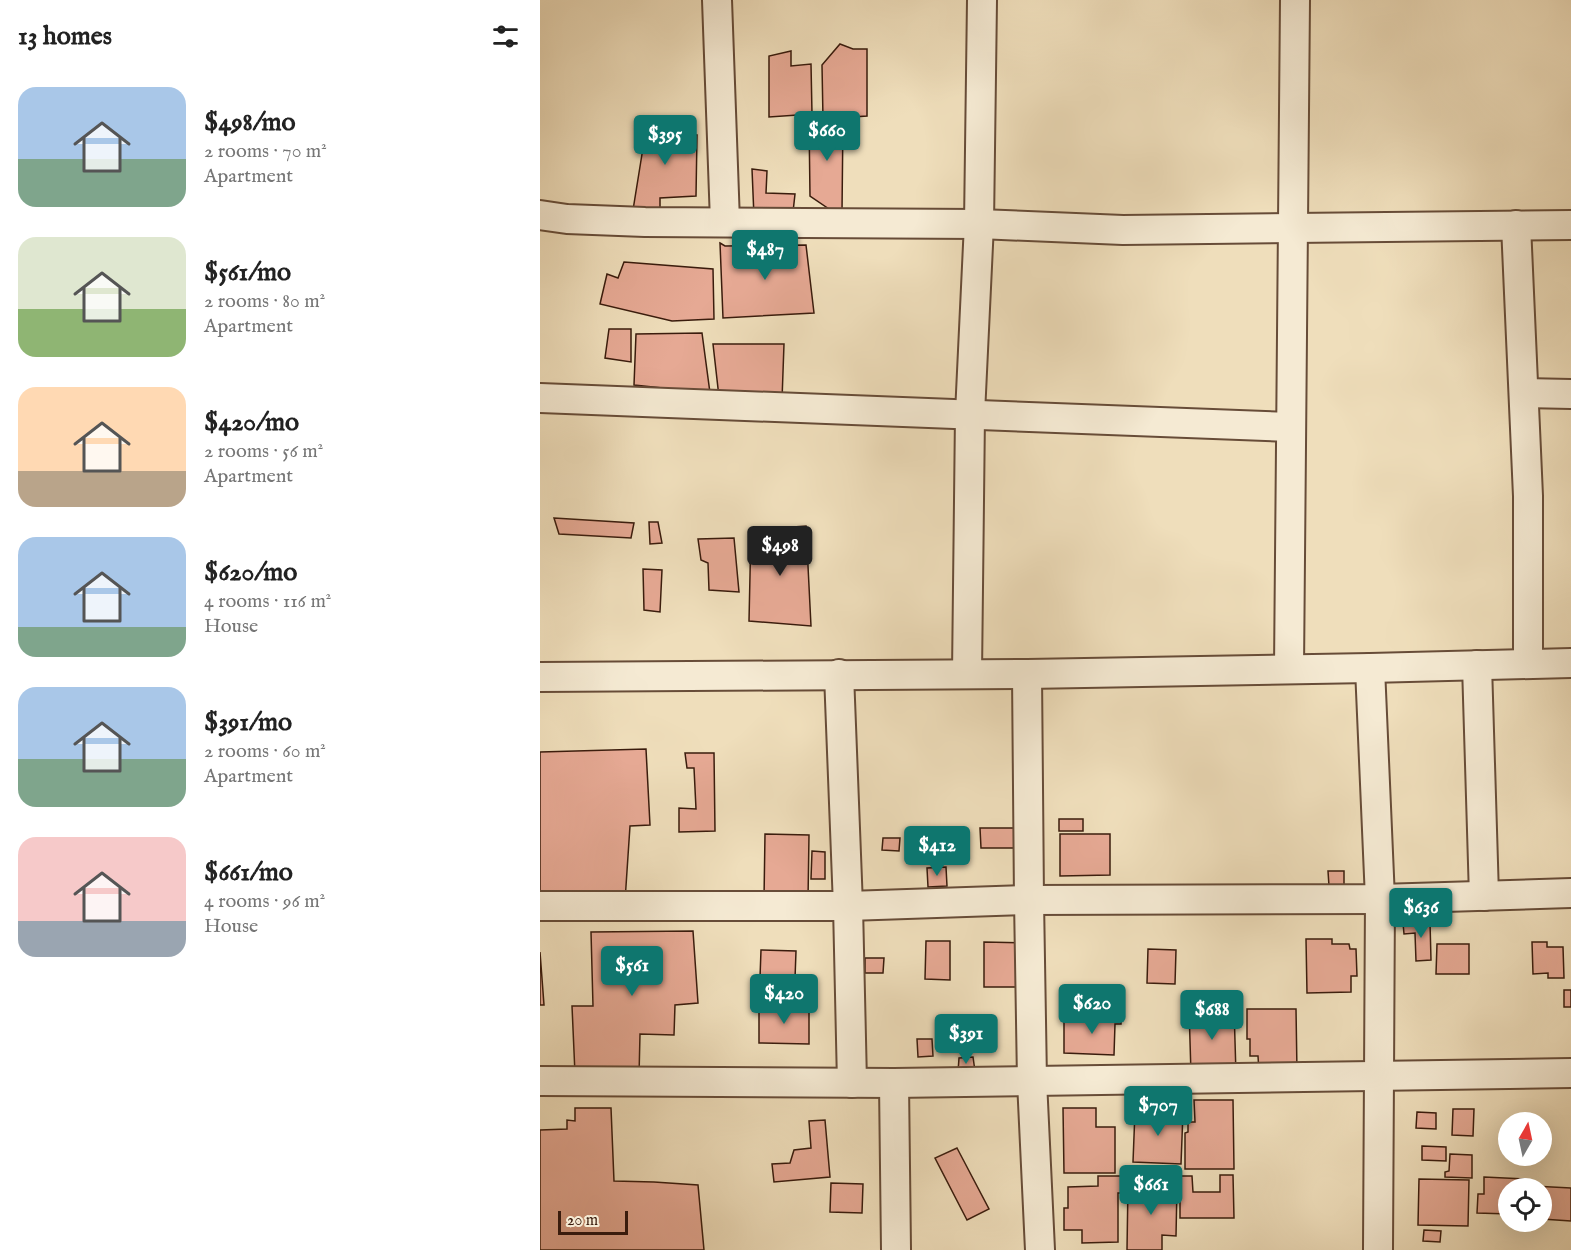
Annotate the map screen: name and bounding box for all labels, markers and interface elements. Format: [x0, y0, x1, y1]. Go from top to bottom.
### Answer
text: 13 homes [18, 20, 112, 53]
icon: filters [489, 20, 522, 53]
text: $498/mo [204, 106, 296, 139]
icon: home [66, 111, 138, 183]
pin: $660 [791, 111, 863, 162]
pin: $395 [629, 115, 701, 166]
text: $660 [808, 118, 846, 143]
text: $395 [648, 122, 682, 147]
text: 2 rooms · 70 m² [204, 139, 327, 164]
text: Apartment [204, 164, 293, 189]
pin: $487 [729, 230, 801, 281]
text: $487 [746, 237, 784, 262]
text: $561/mo [204, 256, 291, 289]
icon: home [66, 261, 138, 333]
text: 2 rooms · 80 m² [204, 289, 325, 314]
text: Apartment [204, 314, 293, 339]
text: $420/mo [204, 406, 299, 439]
icon: home [66, 411, 138, 483]
text: 2 rooms · 56 m² [204, 439, 323, 464]
text: Apartment [204, 464, 293, 489]
pin: $498 [744, 526, 816, 577]
text: $498 [761, 533, 799, 558]
text: $620/mo [204, 556, 297, 589]
icon: home [66, 561, 138, 633]
text: 4 rooms · 116 m² [204, 589, 331, 614]
text: House [204, 614, 258, 639]
text: $391/mo [204, 706, 292, 739]
icon: home [66, 711, 138, 783]
text: 2 rooms · 60 m² [204, 739, 326, 764]
text: Apartment [204, 764, 293, 789]
pin: $412 [901, 826, 973, 877]
text: $412 [918, 833, 956, 858]
text: $661/mo [204, 856, 293, 889]
icon: home [66, 861, 138, 933]
pin: $636 [1385, 888, 1457, 939]
text: 4 rooms · 96 m² [204, 889, 325, 914]
text: $636 [1403, 895, 1439, 920]
text: House [204, 914, 258, 939]
pin: $561 [596, 946, 668, 997]
text: $561 [615, 953, 649, 978]
pin: $420 [748, 974, 820, 1025]
text: $420 [764, 981, 804, 1006]
pin: $620 [1056, 984, 1128, 1035]
pin: $688 [1176, 990, 1248, 1041]
text: $620 [1073, 991, 1111, 1016]
text: $688 [1194, 997, 1230, 1022]
pin: $391 [930, 1014, 1002, 1065]
text: $391 [949, 1021, 983, 1046]
pin: $707 [1122, 1086, 1194, 1137]
text: $707 [1138, 1093, 1178, 1118]
north arrow [1498, 1112, 1552, 1166]
map controls [1498, 1112, 1552, 1232]
pin: $661 [1115, 1165, 1187, 1216]
text: $661 [1133, 1172, 1169, 1197]
button: locate [1498, 1178, 1552, 1232]
scale bar [558, 1208, 628, 1236]
text: 20 m [567, 1211, 598, 1231]

